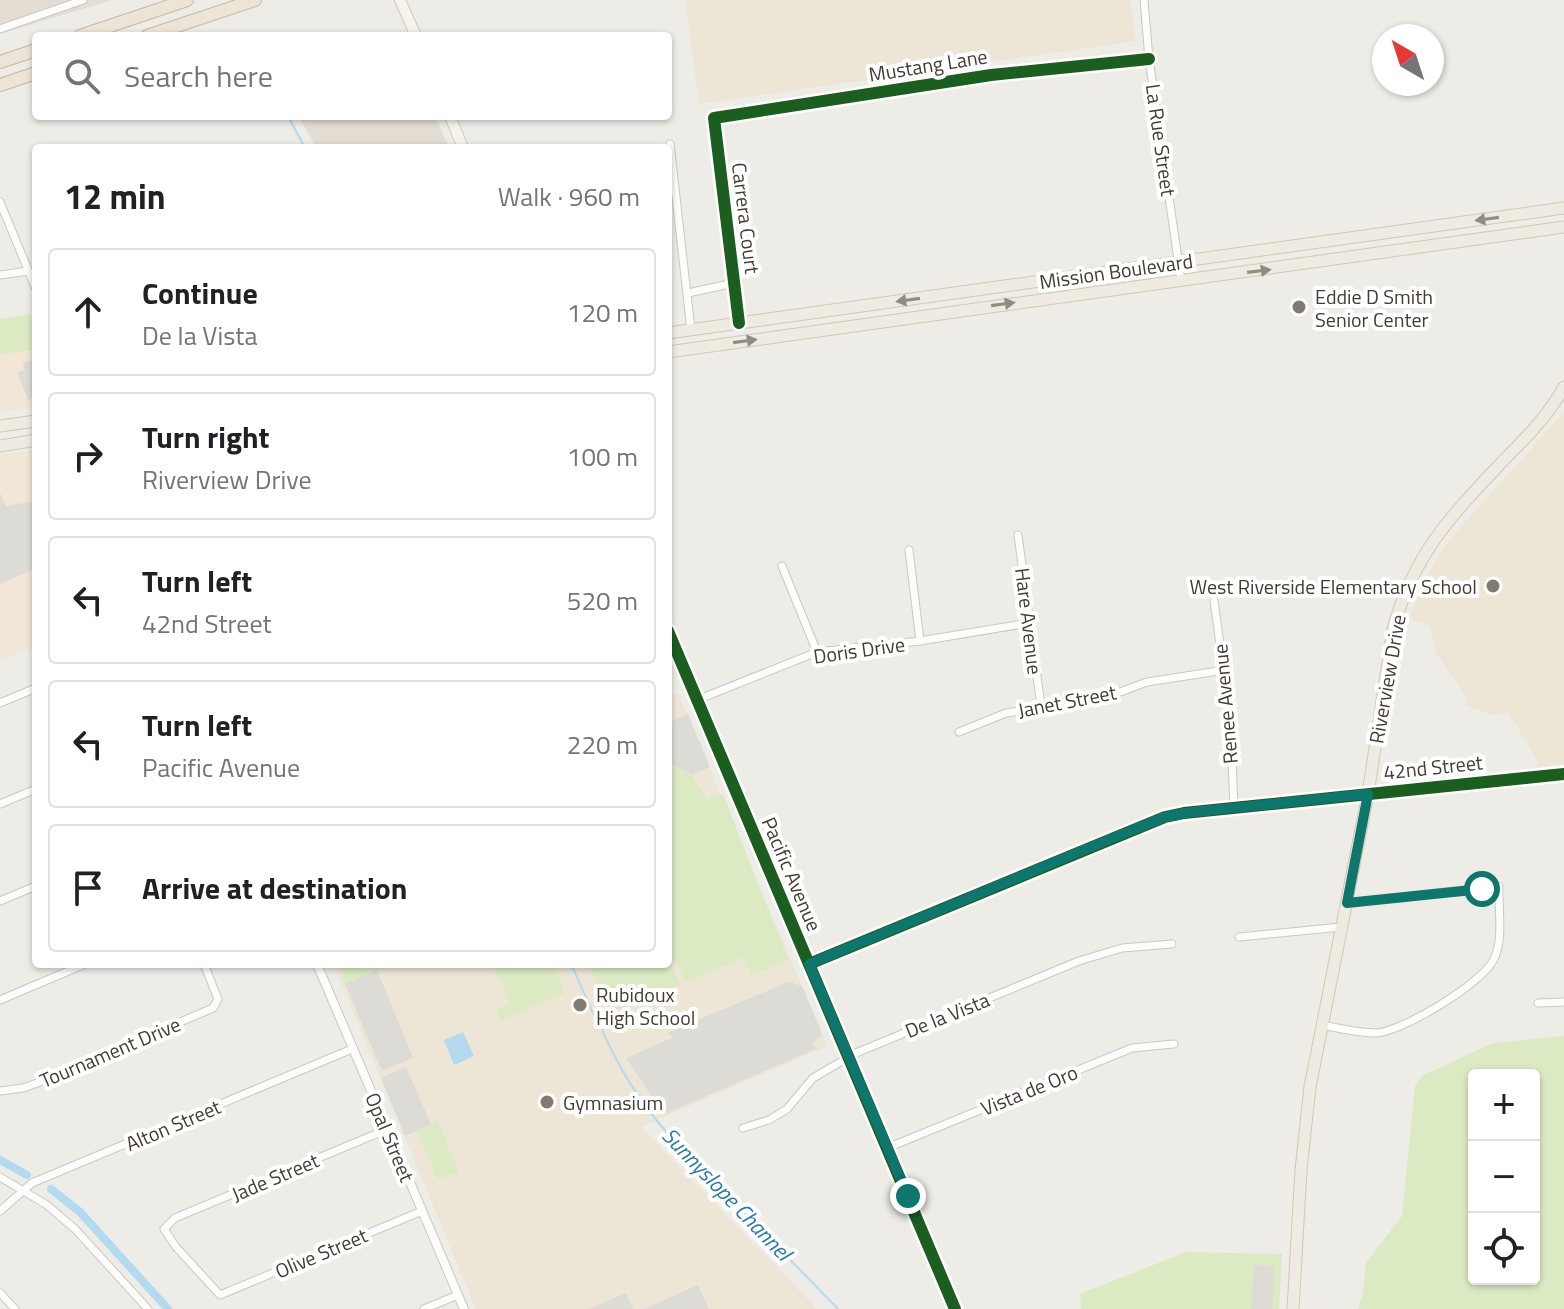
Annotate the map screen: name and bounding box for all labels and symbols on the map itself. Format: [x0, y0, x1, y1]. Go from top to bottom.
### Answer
north arrow [1372, 24, 1444, 96]
street label: Mustang Lane [866, 40, 990, 90]
street label: La Rue Street [1138, 82, 1184, 198]
street label: Carrera Court [724, 161, 768, 275]
one-way arrow [1474, 213, 1499, 226]
street label: Mission Boulevard [1037, 245, 1195, 297]
one-way arrow [1246, 264, 1271, 277]
place label: Eddie D Smith Senior Center [1315, 281, 1433, 335]
one-way arrow [895, 294, 920, 307]
one-way arrow [991, 297, 1016, 310]
marker: Eddie D Smith Senior Center [1290, 298, 1308, 316]
one-way arrow [733, 334, 758, 347]
street label: Hare Avenue [1007, 566, 1051, 676]
place label: West Riverside Elementary School [1190, 571, 1477, 602]
marker: West Riverside Elementary School [1484, 577, 1502, 595]
street label: Riverview Drive [1360, 612, 1414, 746]
street label: Doris Drive [811, 628, 907, 672]
street label: Renee Avenue [1204, 643, 1246, 765]
street label: Janet Street [1015, 676, 1119, 726]
street label: 42nd Street [1382, 746, 1484, 788]
street label: Pacific Avenue [754, 812, 830, 936]
route start [1464, 871, 1500, 907]
place label: Rubidoux High School [596, 979, 695, 1033]
street label: De la Vista [900, 984, 994, 1046]
marker: Rubidoux High School [571, 996, 589, 1014]
street label: Tournament Drive [35, 1008, 185, 1096]
street label: Vista de Oro [976, 1056, 1082, 1124]
place label: Gymnasium [563, 1087, 663, 1118]
street label: Opal Street [357, 1088, 423, 1186]
street label: Alton Street [121, 1091, 225, 1159]
marker: Gymnasium [538, 1093, 556, 1111]
water label: Sunnyslope Channel [654, 1119, 801, 1270]
street label: Jade Street [226, 1145, 324, 1209]
route end [890, 1178, 926, 1214]
street label: Olive Street [270, 1220, 372, 1286]

